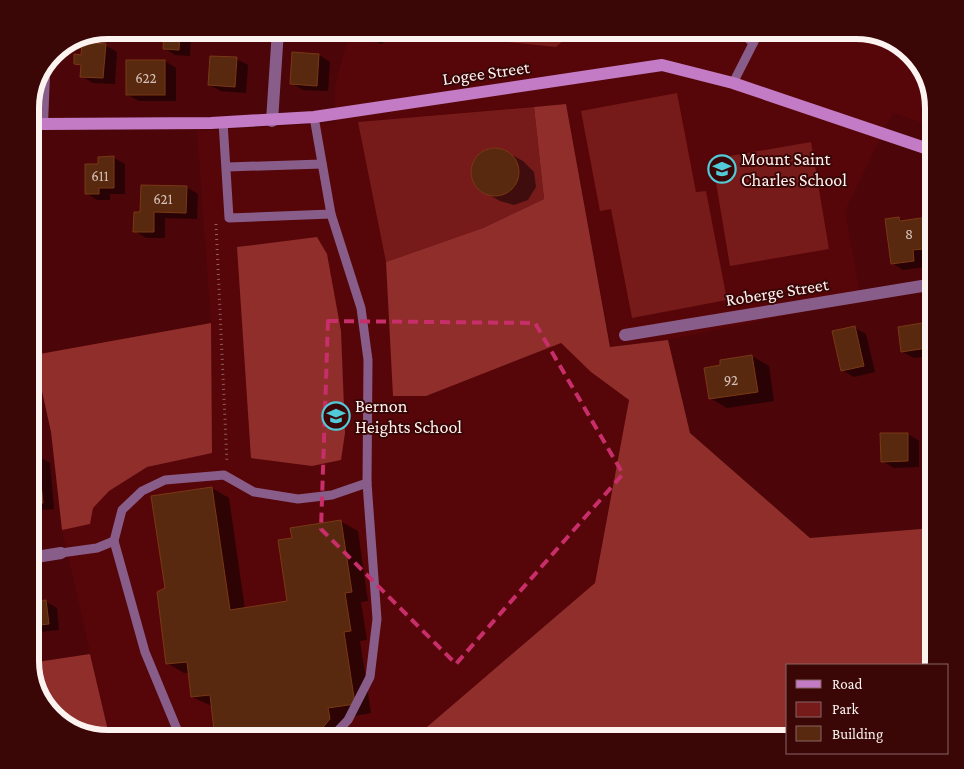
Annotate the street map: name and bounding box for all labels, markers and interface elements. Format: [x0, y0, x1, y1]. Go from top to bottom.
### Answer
street label: Logee Street [441, 57, 532, 89]
house number: 622 [135, 70, 157, 86]
place label: Mount Saint Charles School [741, 149, 847, 190]
school or university icon: Mount Saint Charles School [707, 154, 737, 184]
house number: 611 [91, 168, 109, 184]
house number: 621 [153, 191, 173, 207]
house number: 8 [905, 226, 913, 242]
street label: Roberge Street [724, 274, 831, 310]
house number: 92 [724, 372, 738, 388]
place label: Bernon Heights School [355, 396, 462, 437]
school or university icon: Bernon Heights School [321, 401, 351, 431]
legend [786, 664, 949, 754]
text: Road [832, 676, 863, 692]
text: Park [832, 701, 859, 717]
text: Building [832, 726, 883, 743]

